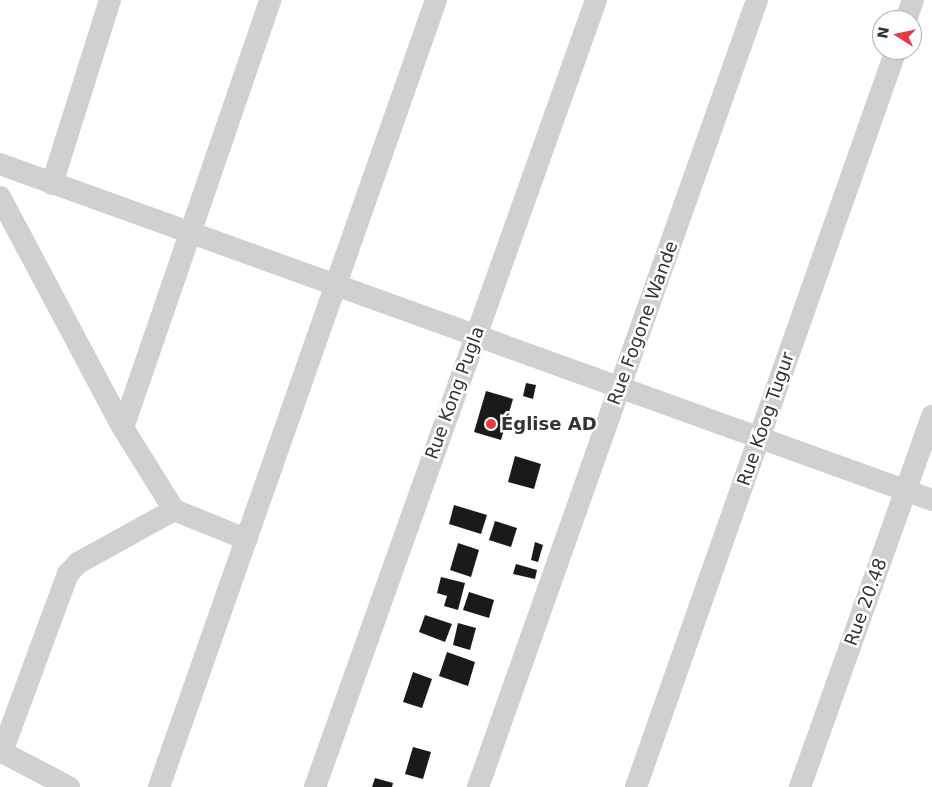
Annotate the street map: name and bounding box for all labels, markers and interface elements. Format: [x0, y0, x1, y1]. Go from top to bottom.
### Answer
north arrow [872, 10, 922, 60]
text: N [874, 25, 892, 40]
street label: Rue Fogone Wande [603, 238, 683, 408]
street label: Rue Kong Pugla [421, 324, 489, 462]
street label: Rue Koog Tugur [733, 349, 799, 489]
place label: Église AD [501, 413, 597, 435]
marker: Église AD [485, 418, 497, 430]
street label: Rue 20.48 [840, 555, 892, 649]

